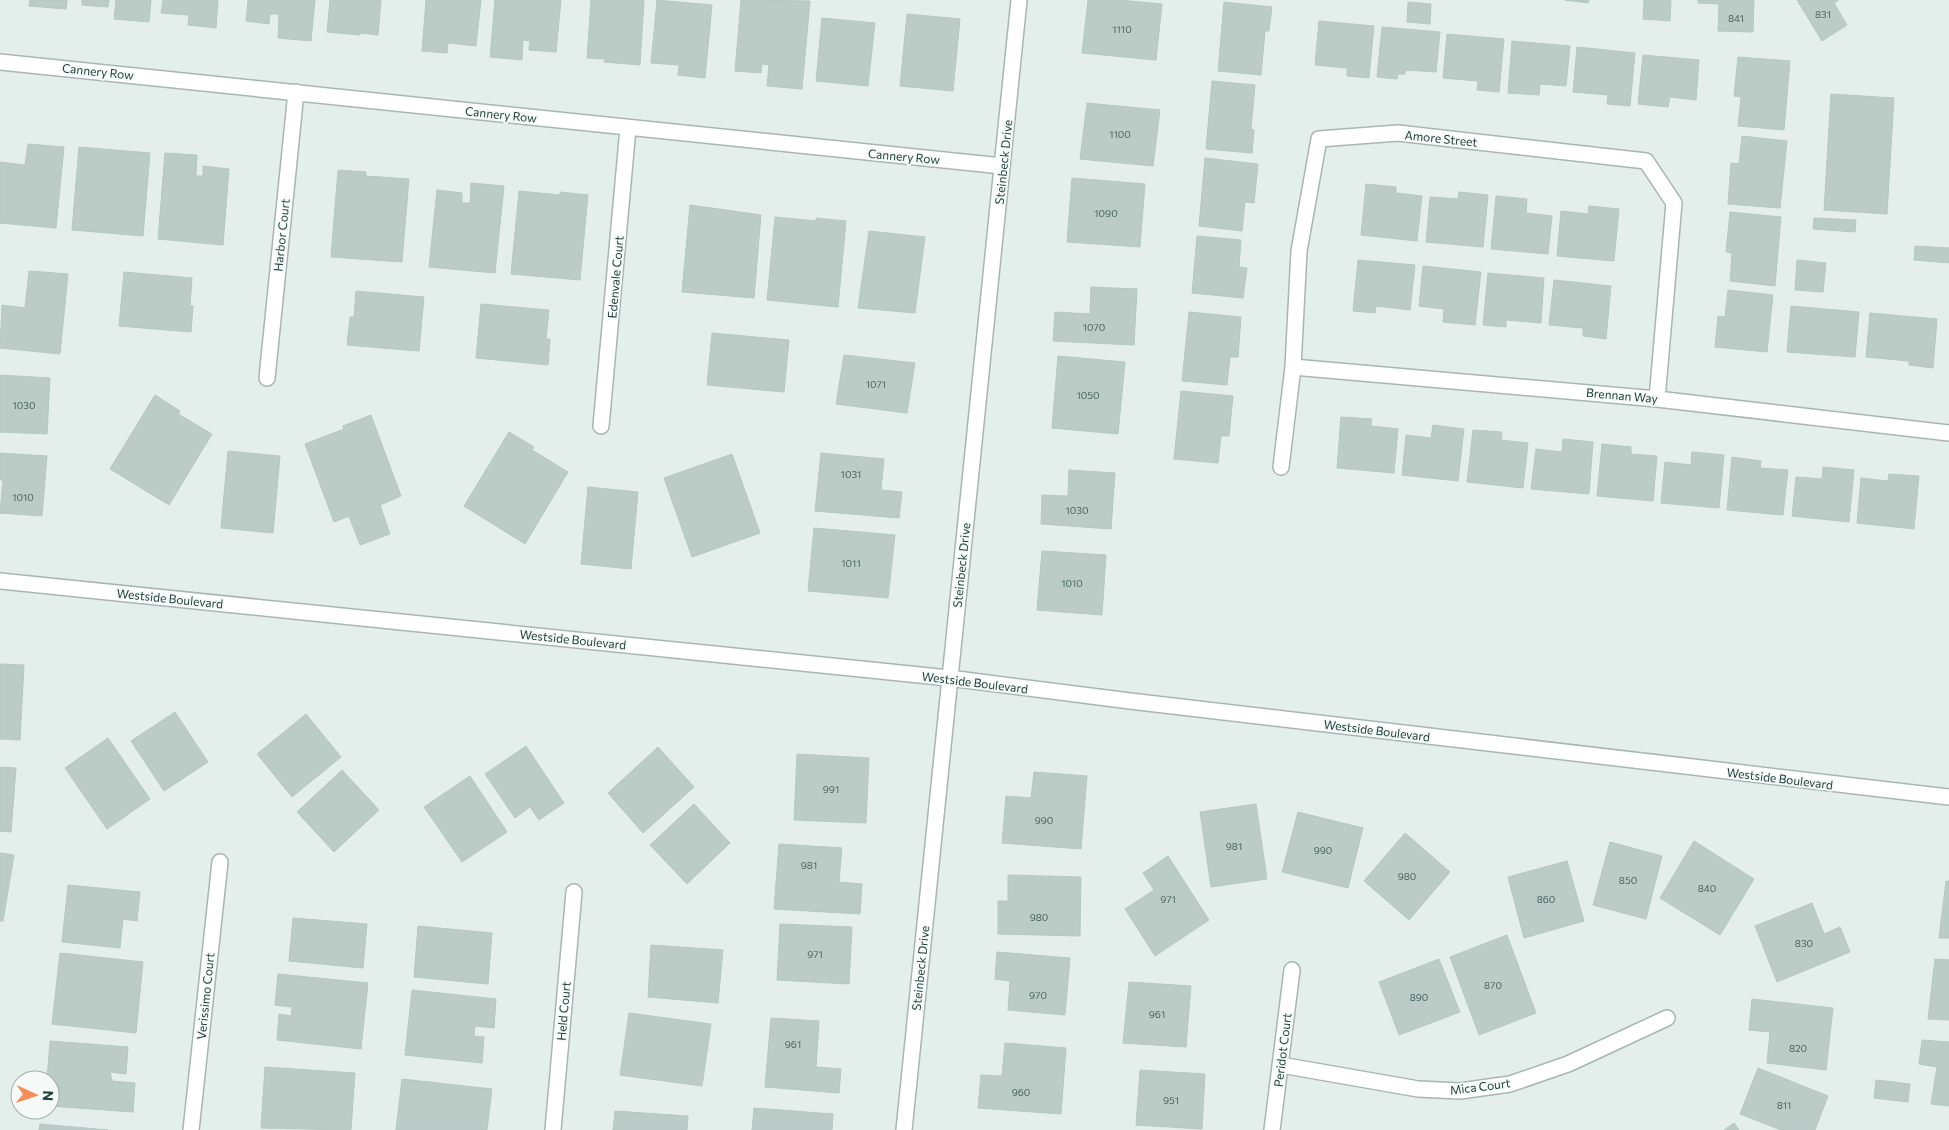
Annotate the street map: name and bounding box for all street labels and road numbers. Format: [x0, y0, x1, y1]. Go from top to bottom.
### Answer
street label: Cannery Row [61, 60, 135, 82]
street label: Cannery Row [464, 103, 538, 125]
street label: Steinbeck Drive [992, 119, 1014, 205]
street label: Amore Street [1404, 127, 1478, 149]
street label: Cannery Row [867, 146, 941, 166]
street label: Harbor Court [270, 198, 292, 272]
street label: Edenvale Court [604, 235, 626, 319]
street label: Brennan Way [1586, 385, 1658, 405]
street label: Steinbeck Drive [950, 522, 972, 608]
street label: Westside Boulevard [116, 585, 224, 611]
street label: Westside Boulevard [519, 626, 627, 652]
street label: Westside Boulevard [921, 669, 1029, 695]
street label: Westside Boulevard [1323, 717, 1431, 743]
street label: Westside Boulevard [1726, 765, 1834, 791]
street label: Steinbeck Drive [909, 925, 931, 1011]
street label: Verissimo Court [193, 952, 217, 1040]
street label: Held Court [553, 981, 573, 1041]
street label: Peridot Court [1271, 1012, 1294, 1088]
street label: Mica Court [1449, 1075, 1511, 1097]

